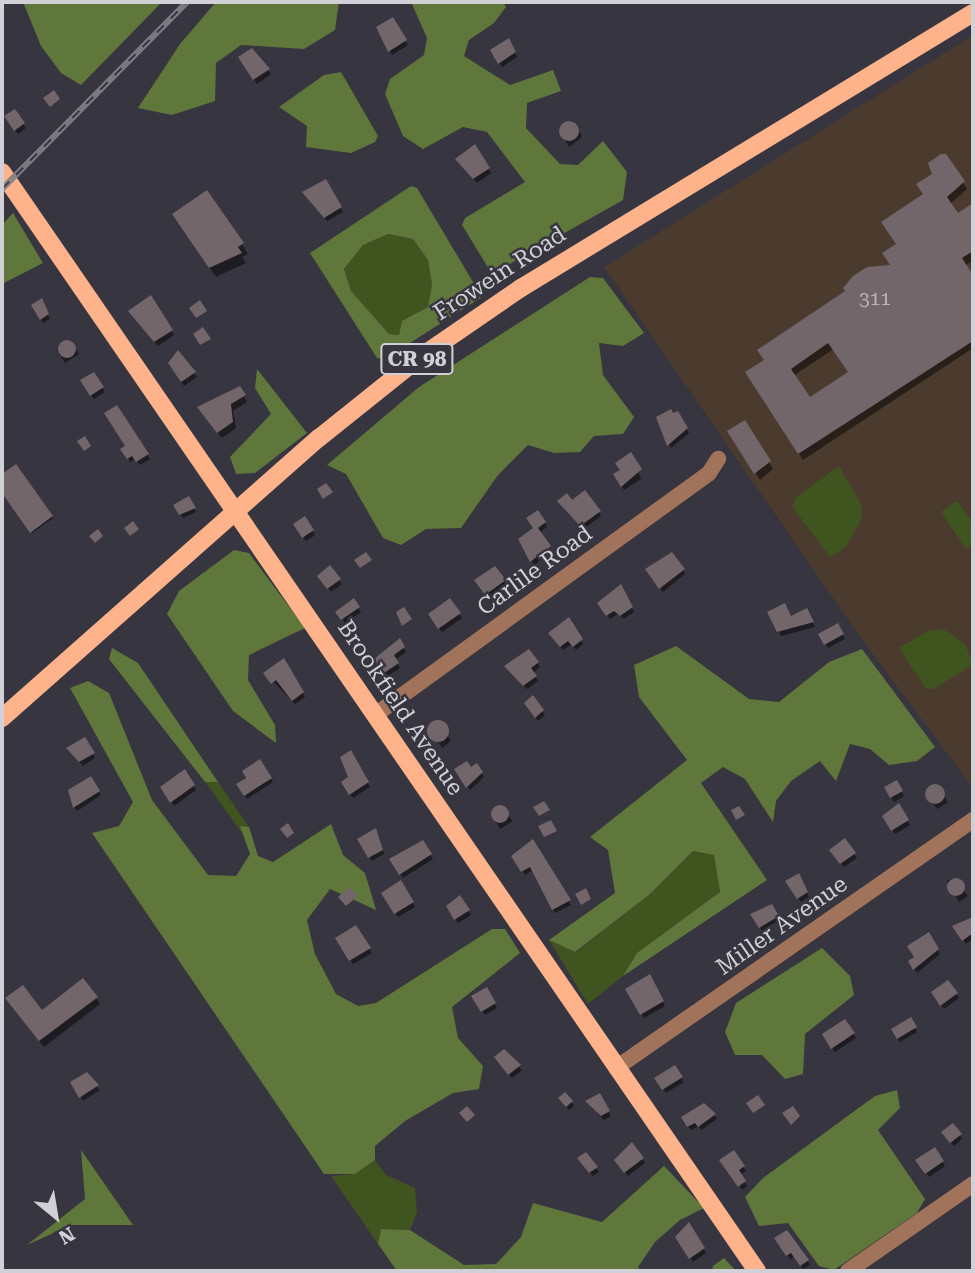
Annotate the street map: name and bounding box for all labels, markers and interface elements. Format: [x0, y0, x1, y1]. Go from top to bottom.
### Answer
street label: Frowein Road [429, 221, 571, 327]
house number: 311 [859, 288, 891, 310]
road number: CR 98 [380, 342, 454, 376]
street label: Carlile Road [472, 520, 598, 622]
street label: Brookfield Avenue [331, 615, 469, 801]
street label: Miller Avenue [711, 871, 853, 981]
north arrow [21, 1182, 91, 1252]
text: N [55, 1222, 79, 1249]

